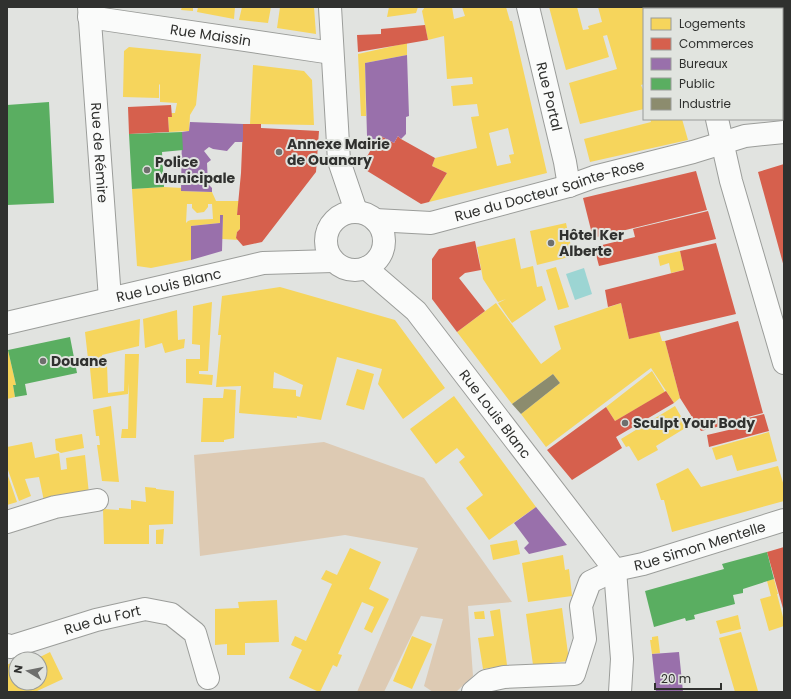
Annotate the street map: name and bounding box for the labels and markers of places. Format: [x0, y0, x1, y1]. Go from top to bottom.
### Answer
place label: Annexe Mairie de Ouanary [287, 134, 390, 170]
marker: Annexe Mairie de Ouanary [274, 147, 284, 157]
place label: Police Municipale [155, 152, 236, 188]
marker: Police Municipale [142, 165, 152, 175]
place label: Hôtel Ker Alberte [559, 225, 624, 261]
marker: Hôtel Ker Alberte [546, 238, 556, 248]
place label: Douane [51, 351, 107, 371]
marker: Douane [38, 356, 48, 366]
place label: Sculpt Your Body [633, 413, 755, 433]
marker: Sculpt Your Body [620, 418, 630, 428]

